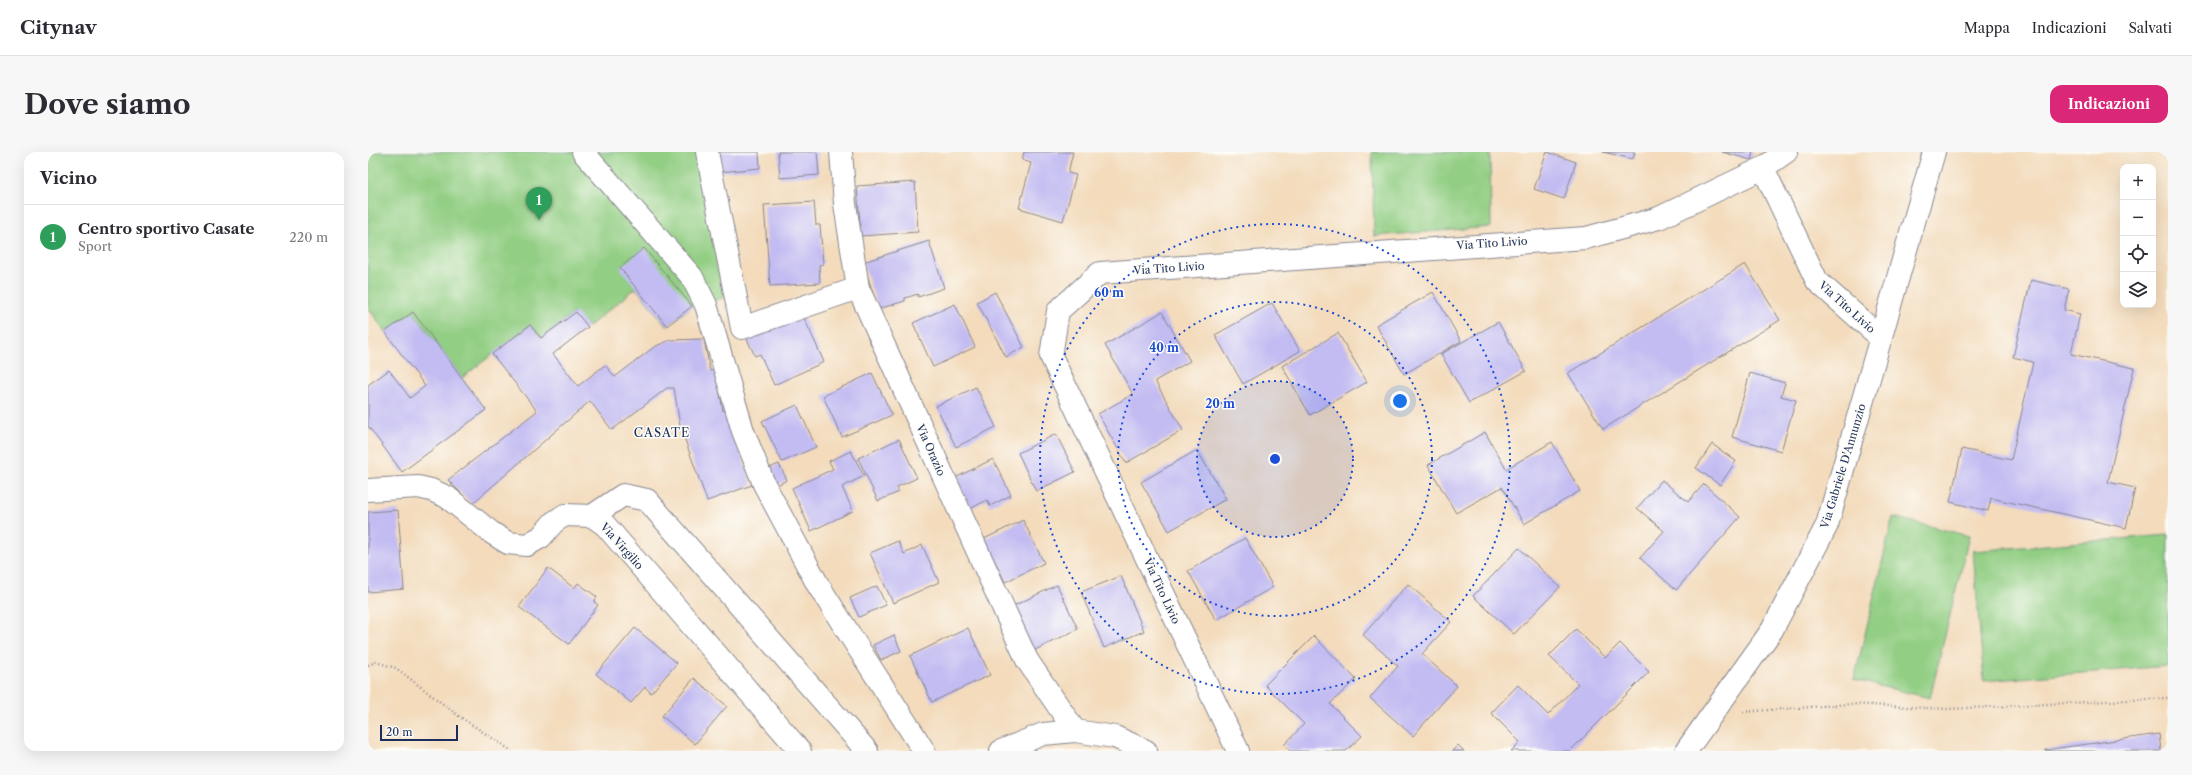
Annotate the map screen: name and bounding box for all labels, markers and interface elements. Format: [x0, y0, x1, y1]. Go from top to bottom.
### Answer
text: Citynav [20, 16, 97, 39]
text: Mappa [1964, 19, 2010, 37]
text: Indicazioni [2032, 19, 2107, 37]
text: Salvati [2129, 19, 2172, 37]
button: Indicazioni [2050, 85, 2168, 123]
text: Dove siamo [24, 87, 191, 121]
map controls [2120, 164, 2156, 308]
button: + [2120, 164, 2156, 200]
text: Vicino [40, 168, 97, 188]
pin: 1 [526, 187, 552, 220]
button: − [2120, 200, 2156, 236]
text: Centro sportivo Casate [78, 219, 254, 238]
text: 1 [50, 229, 56, 245]
text: 220 m [289, 229, 328, 245]
street label: Via Tito Livio [1455, 234, 1528, 253]
button: locate [2120, 236, 2156, 272]
text: Sport [78, 238, 112, 254]
street label: Via Tito Livio [1132, 259, 1205, 278]
button: layers [2120, 272, 2156, 308]
street label: Via Tito Livio [1815, 277, 1878, 336]
text: 60 m [1094, 285, 1124, 300]
text: 40 m [1149, 340, 1179, 355]
your location [1390, 391, 1410, 411]
text: 20 m [1205, 396, 1235, 411]
street label: Via Gabriele D'Annunzio [1817, 402, 1869, 531]
street label: Via Orazio [913, 421, 949, 478]
district label: CASATE [634, 425, 690, 440]
centre of rings [1268, 452, 1282, 466]
street label: Via Virgilio [597, 519, 647, 572]
street label: Via Tito Livio [1140, 555, 1183, 626]
scale bar [380, 723, 458, 742]
text: 20 m [386, 725, 412, 739]

